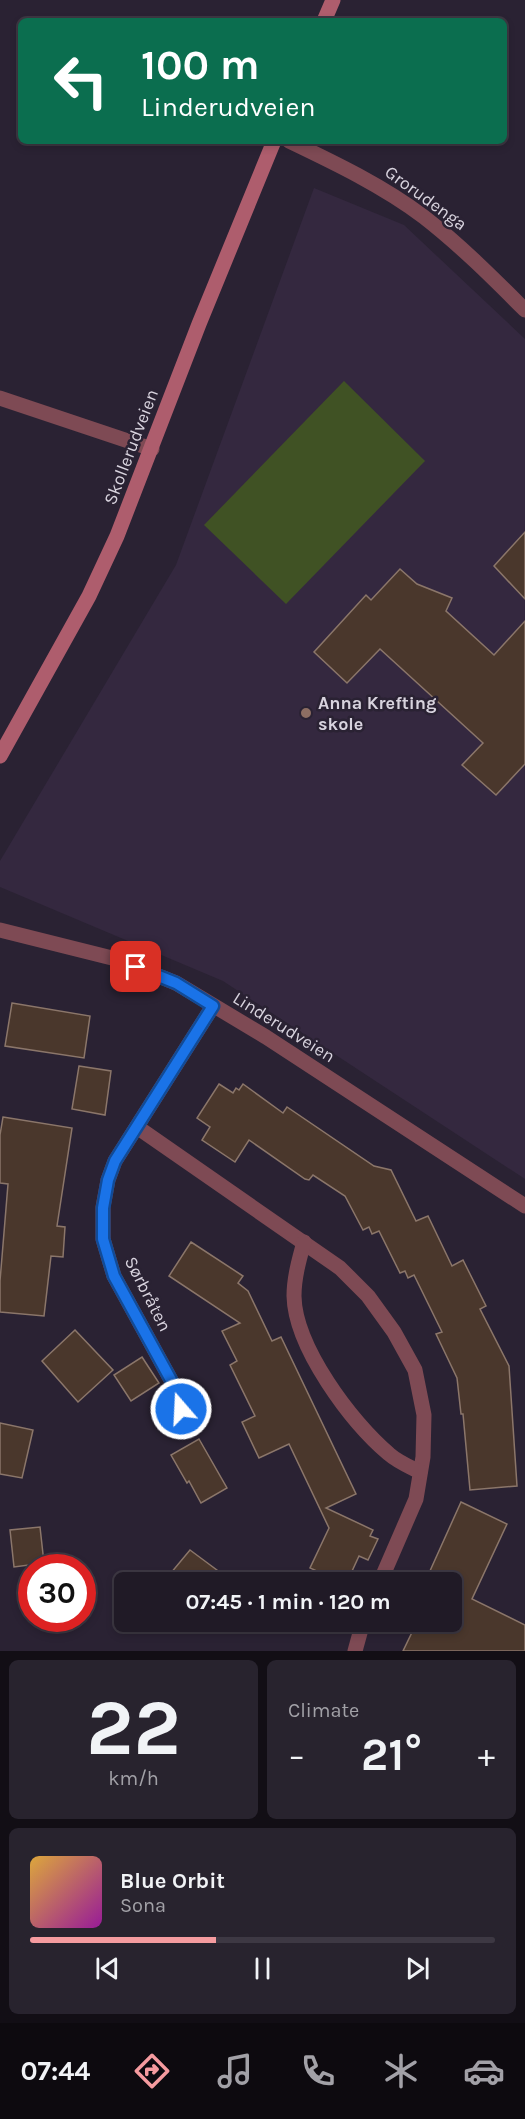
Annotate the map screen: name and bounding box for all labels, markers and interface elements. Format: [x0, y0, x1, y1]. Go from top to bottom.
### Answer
text: 100 m [141, 40, 260, 90]
icon: left [42, 42, 120, 120]
text: Linderudveien [141, 91, 316, 123]
street label: Grorudenga [381, 161, 471, 235]
street label: Skollerudveien [99, 386, 163, 508]
place label: Anna Krefting skole [318, 692, 437, 735]
marker: Anna Krefting skole [299, 706, 313, 720]
pin [110, 941, 161, 992]
icon: arrive [119, 950, 152, 983]
street label: Linderudveien [229, 987, 339, 1067]
street label: Sørbråten [120, 1253, 176, 1335]
position arrow [149, 1377, 213, 1441]
speed limit sign: 30 [18, 1554, 96, 1632]
text: 07:45 · 1 min · 120 m [185, 1589, 391, 1615]
text: 22 [86, 1682, 181, 1774]
text: Climate [288, 1699, 359, 1722]
text: 21° [361, 1729, 422, 1781]
text: − [288, 1736, 305, 1774]
text: + [478, 1736, 495, 1774]
text: km/h [108, 1767, 159, 1790]
text: Blue Orbit [120, 1868, 225, 1894]
text: Sona [120, 1894, 166, 1917]
icon: previous [91, 1952, 124, 1985]
icon: pause [246, 1952, 279, 1985]
icon: next [401, 1952, 434, 1985]
icon: directions [131, 2050, 173, 2092]
icon: music [214, 2050, 256, 2092]
icon: phone [297, 2050, 339, 2092]
icon: climate [380, 2050, 422, 2092]
icon: car [463, 2050, 505, 2092]
text: 07:44 [20, 2055, 90, 2087]

